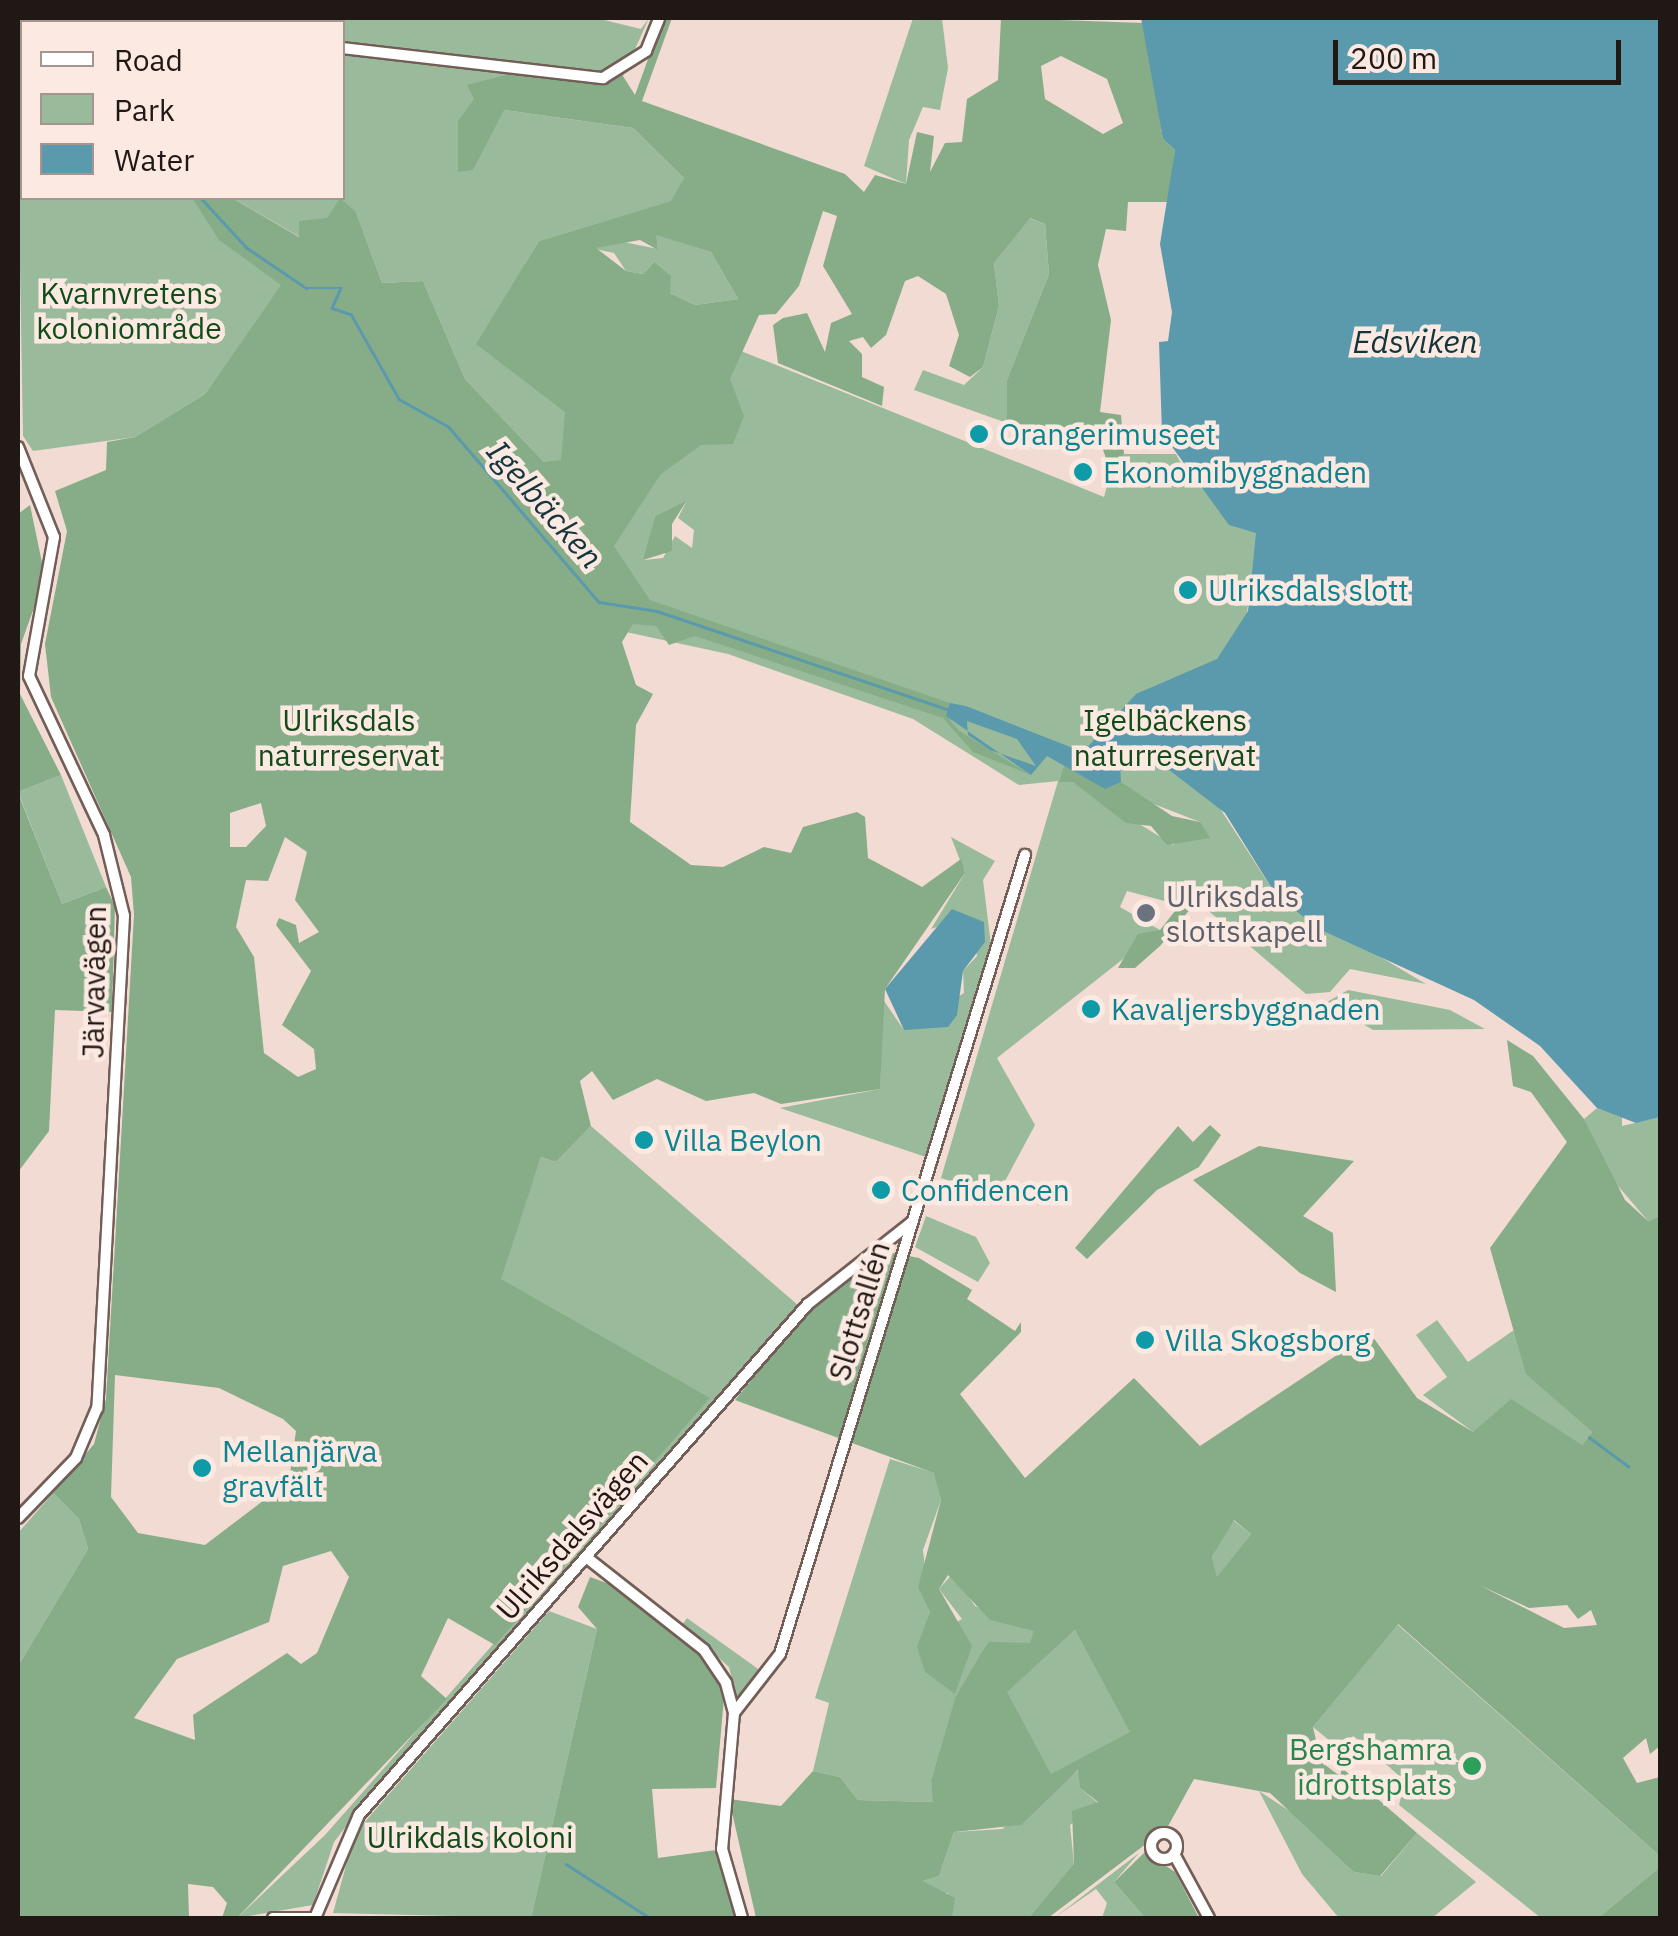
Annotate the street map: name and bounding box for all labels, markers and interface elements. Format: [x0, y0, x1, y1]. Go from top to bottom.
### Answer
legend [20, 20, 345, 200]
scale bar [1338, 20, 1626, 82]
text: 200 m [1350, 38, 1437, 77]
text: Road [114, 40, 183, 79]
text: Park [114, 90, 175, 129]
text: Water [114, 140, 194, 179]
park label: Kvarnvretens koloniområde [36, 275, 222, 346]
water label: Edsviken [1352, 322, 1478, 360]
place label: Orangerimuseet [999, 416, 1216, 452]
marker: Orangerimuseet [968, 423, 990, 445]
water label: Igelbäcken [479, 432, 611, 576]
place label: Ekonomibyggnaden [1103, 454, 1367, 490]
marker: Ekonomibyggnaden [1072, 461, 1094, 483]
place label: Ulriksdals slott [1208, 572, 1409, 608]
marker: Ulriksdals slott [1177, 579, 1199, 601]
park label: Ulriksdals naturreservat [258, 702, 440, 772]
park label: Igelbäckens naturreservat [1074, 702, 1256, 772]
place label: Ulriksdals slottskapell [1166, 878, 1323, 948]
marker: Ulriksdals slottskapell [1135, 902, 1157, 924]
street label: Järvavägen [75, 905, 113, 1059]
place label: Kavaljersbyggnaden [1111, 991, 1381, 1027]
marker: Kavaljersbyggnaden [1080, 998, 1102, 1020]
place label: Villa Beylon [664, 1122, 822, 1158]
marker: Villa Beylon [633, 1129, 655, 1151]
place label: Confidencen [901, 1172, 1070, 1208]
marker: Confidencen [870, 1179, 892, 1201]
street label: Slottsallén [821, 1237, 897, 1385]
place label: Villa Skogsborg [1165, 1322, 1370, 1358]
marker: Villa Skogsborg [1134, 1329, 1156, 1351]
place label: Mellanjärva gravfält [222, 1433, 377, 1504]
street label: Ulriksdalsvägen [489, 1443, 655, 1627]
marker: Mellanjärva gravfält [191, 1457, 213, 1479]
place label: Bergshamra idrottsplats [1289, 1731, 1452, 1802]
marker: Bergshamra idrottsplats [1461, 1755, 1483, 1777]
park label: Ulrikdals koloni [366, 1819, 574, 1855]

